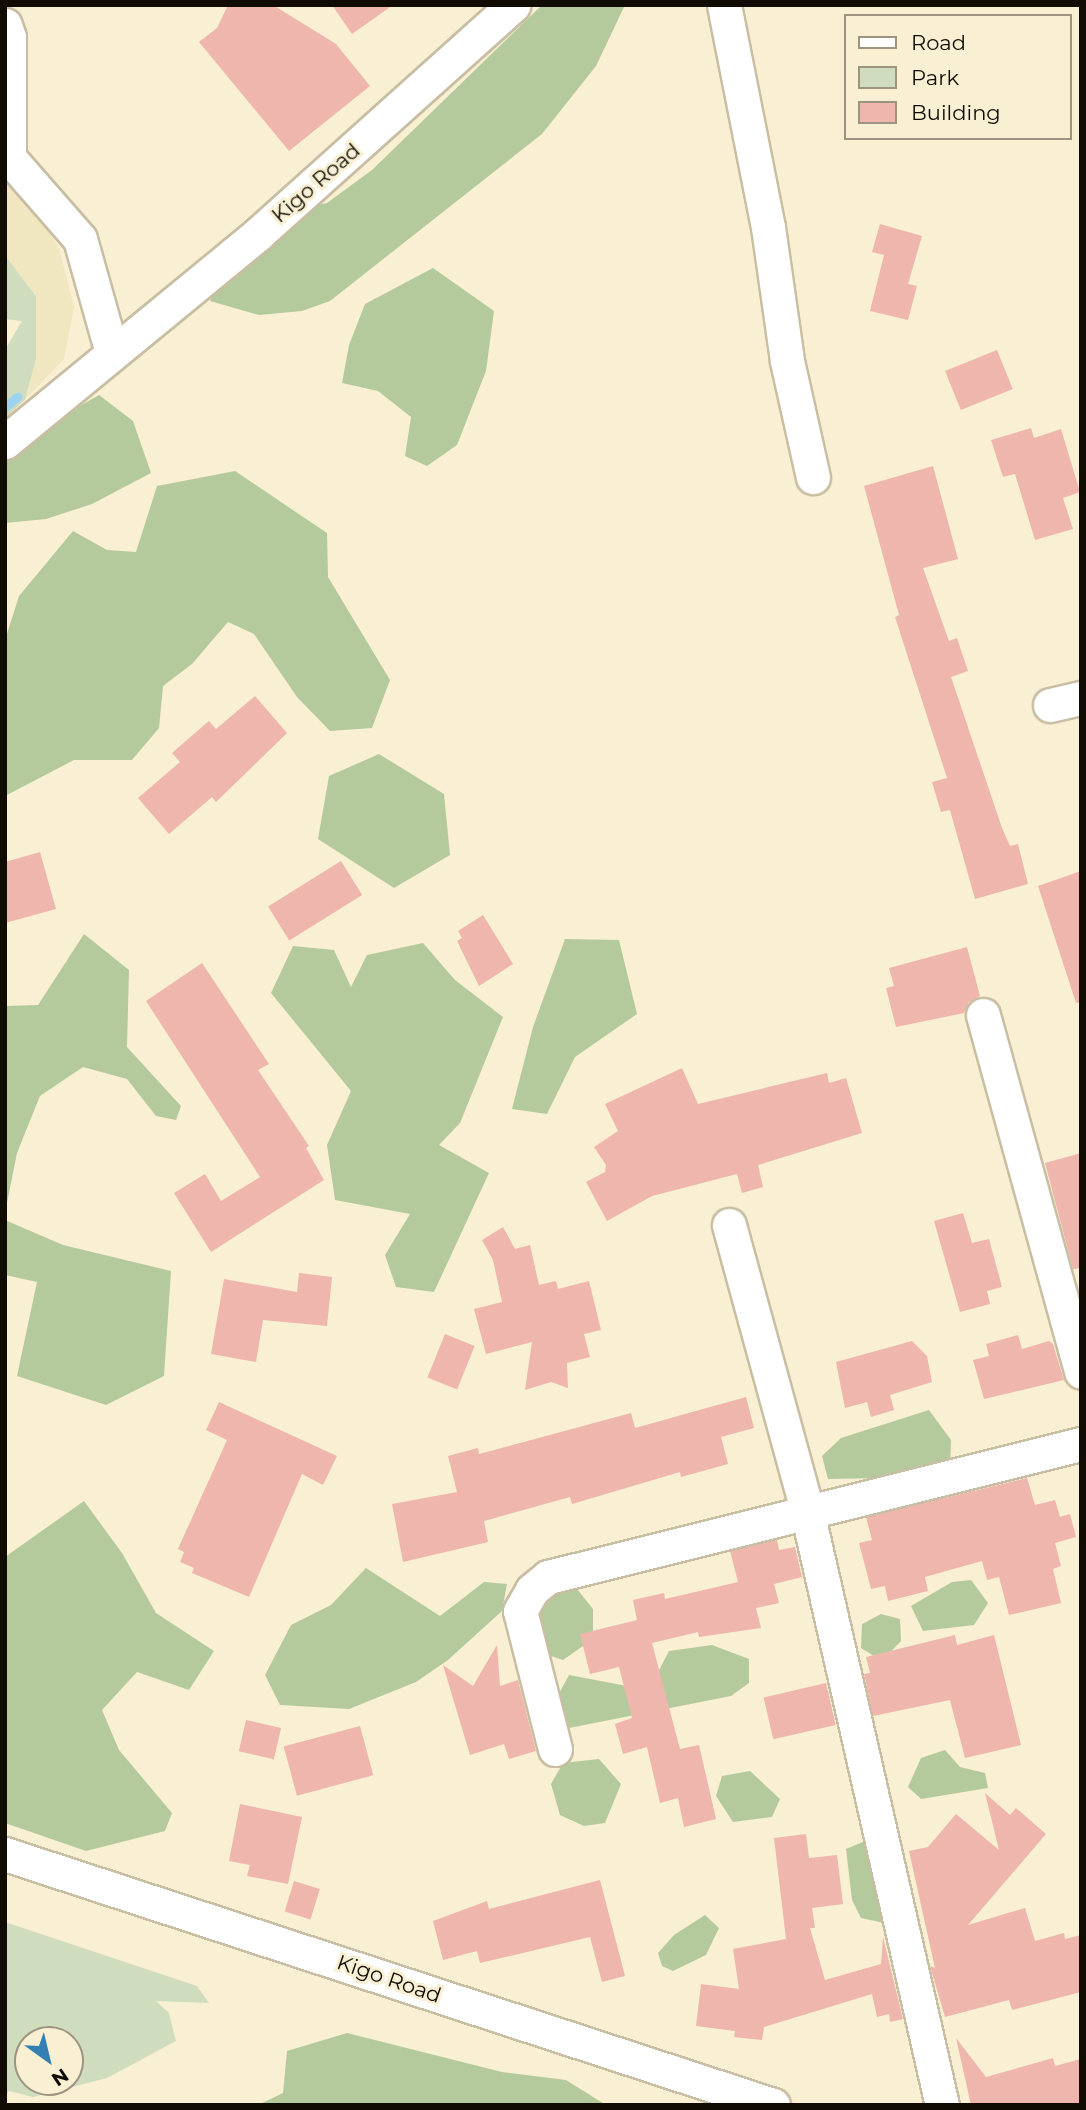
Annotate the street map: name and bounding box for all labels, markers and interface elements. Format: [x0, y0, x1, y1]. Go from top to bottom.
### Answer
legend [844, 14, 1072, 140]
text: Road [911, 30, 966, 55]
text: Park [911, 65, 959, 90]
text: Building [911, 100, 1001, 125]
street label: Kigo Road [267, 138, 365, 228]
street label: Kigo Road [334, 1949, 444, 2009]
north arrow [14, 2026, 84, 2096]
text: N [47, 2063, 73, 2091]

